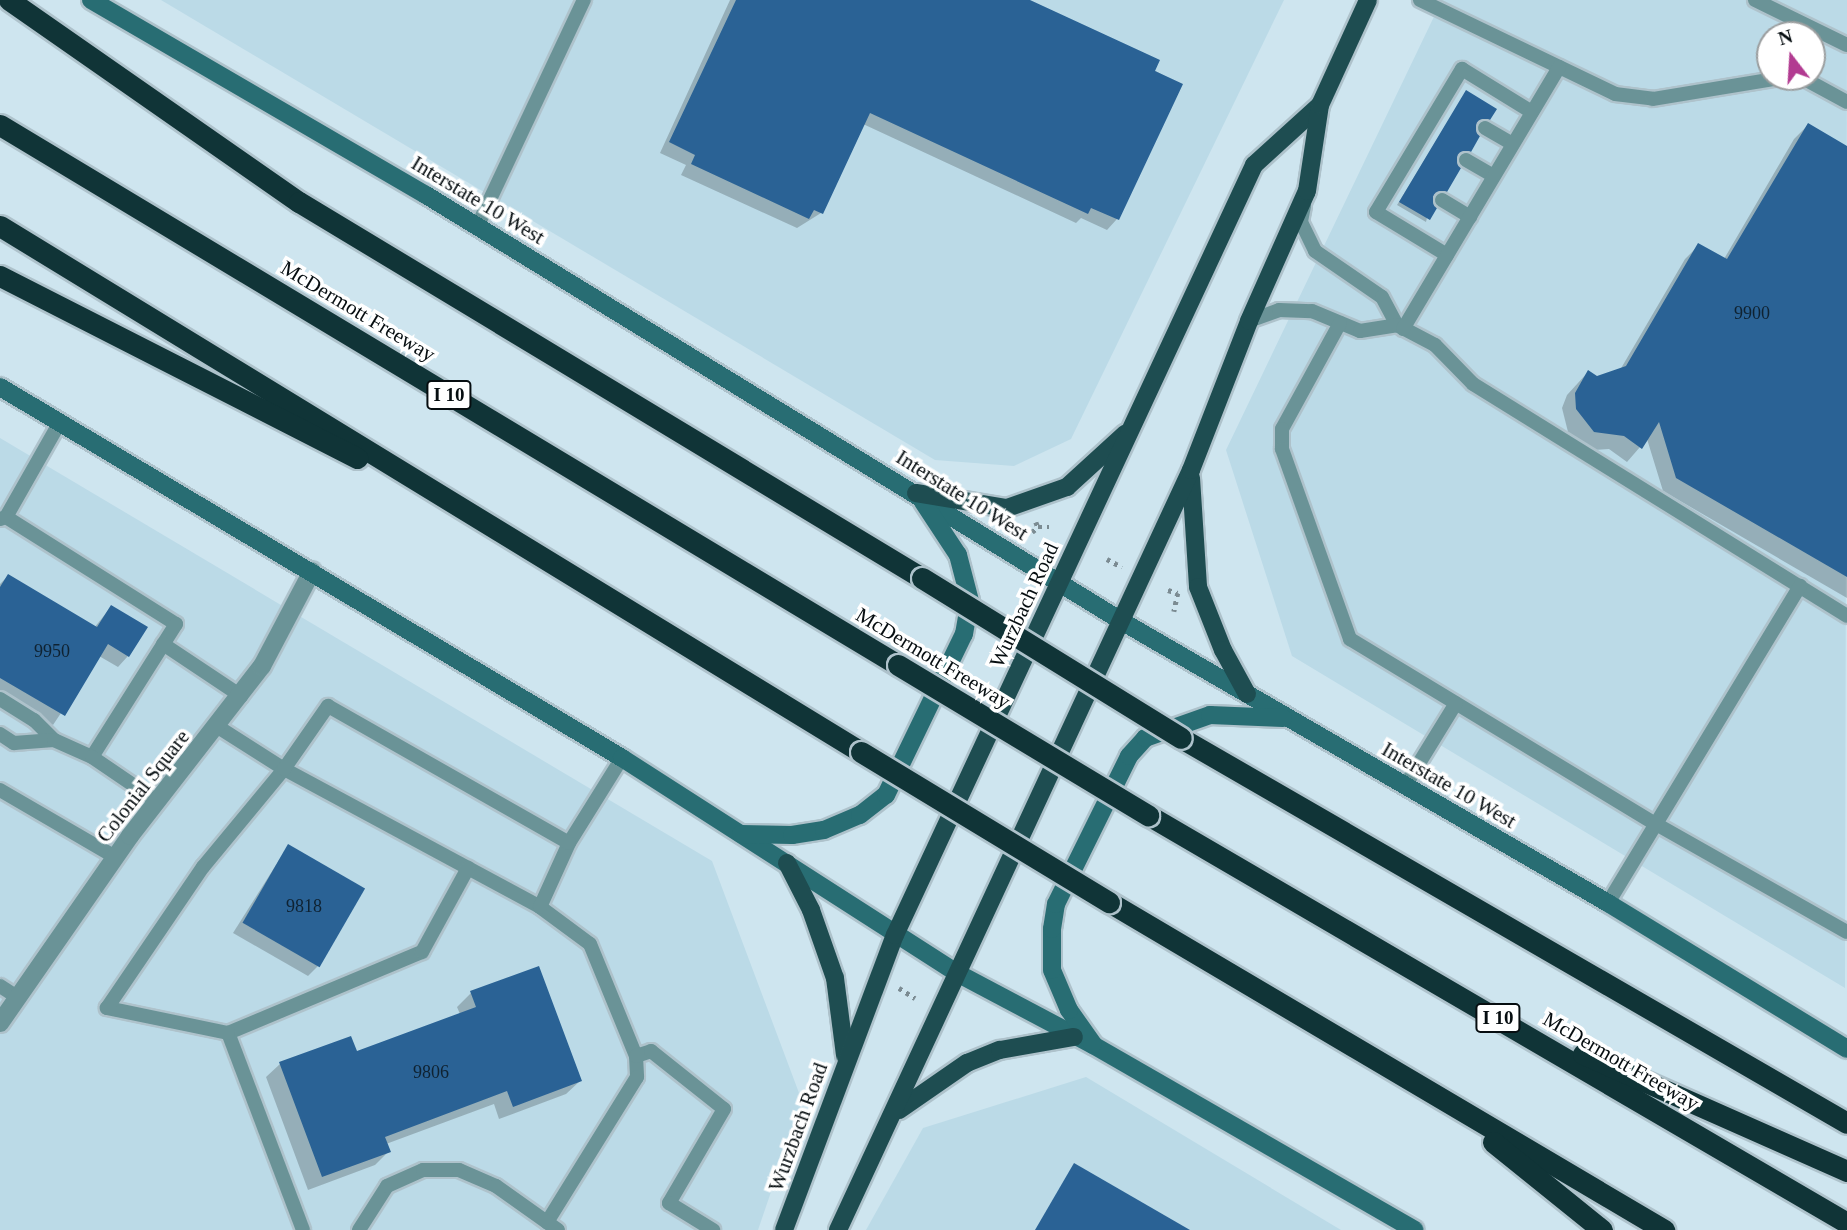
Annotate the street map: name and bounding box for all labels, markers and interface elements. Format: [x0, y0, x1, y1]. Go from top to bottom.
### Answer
north arrow [1756, 21, 1826, 91]
text: N [1776, 25, 1795, 49]
street label: Interstate 10 West [407, 150, 549, 250]
street label: McDermott Freeway [276, 255, 440, 367]
house number: 9900 [1734, 302, 1770, 324]
road number: I 10 [426, 380, 472, 410]
street label: Interstate 10 West [891, 444, 1033, 546]
street label: Wurzbach Road [984, 538, 1064, 672]
street label: McDermott Freeway [851, 602, 1015, 714]
house number: 9950 [34, 640, 70, 662]
street label: Colonial Square [91, 725, 195, 847]
street label: Interstate 10 West [1377, 736, 1521, 834]
house number: 9818 [286, 895, 322, 917]
road number: I 10 [1475, 1002, 1521, 1034]
street label: McDermott Freeway [1539, 1006, 1703, 1116]
street label: Wurzbach Road [763, 1059, 833, 1195]
house number: 9806 [413, 1061, 449, 1083]

